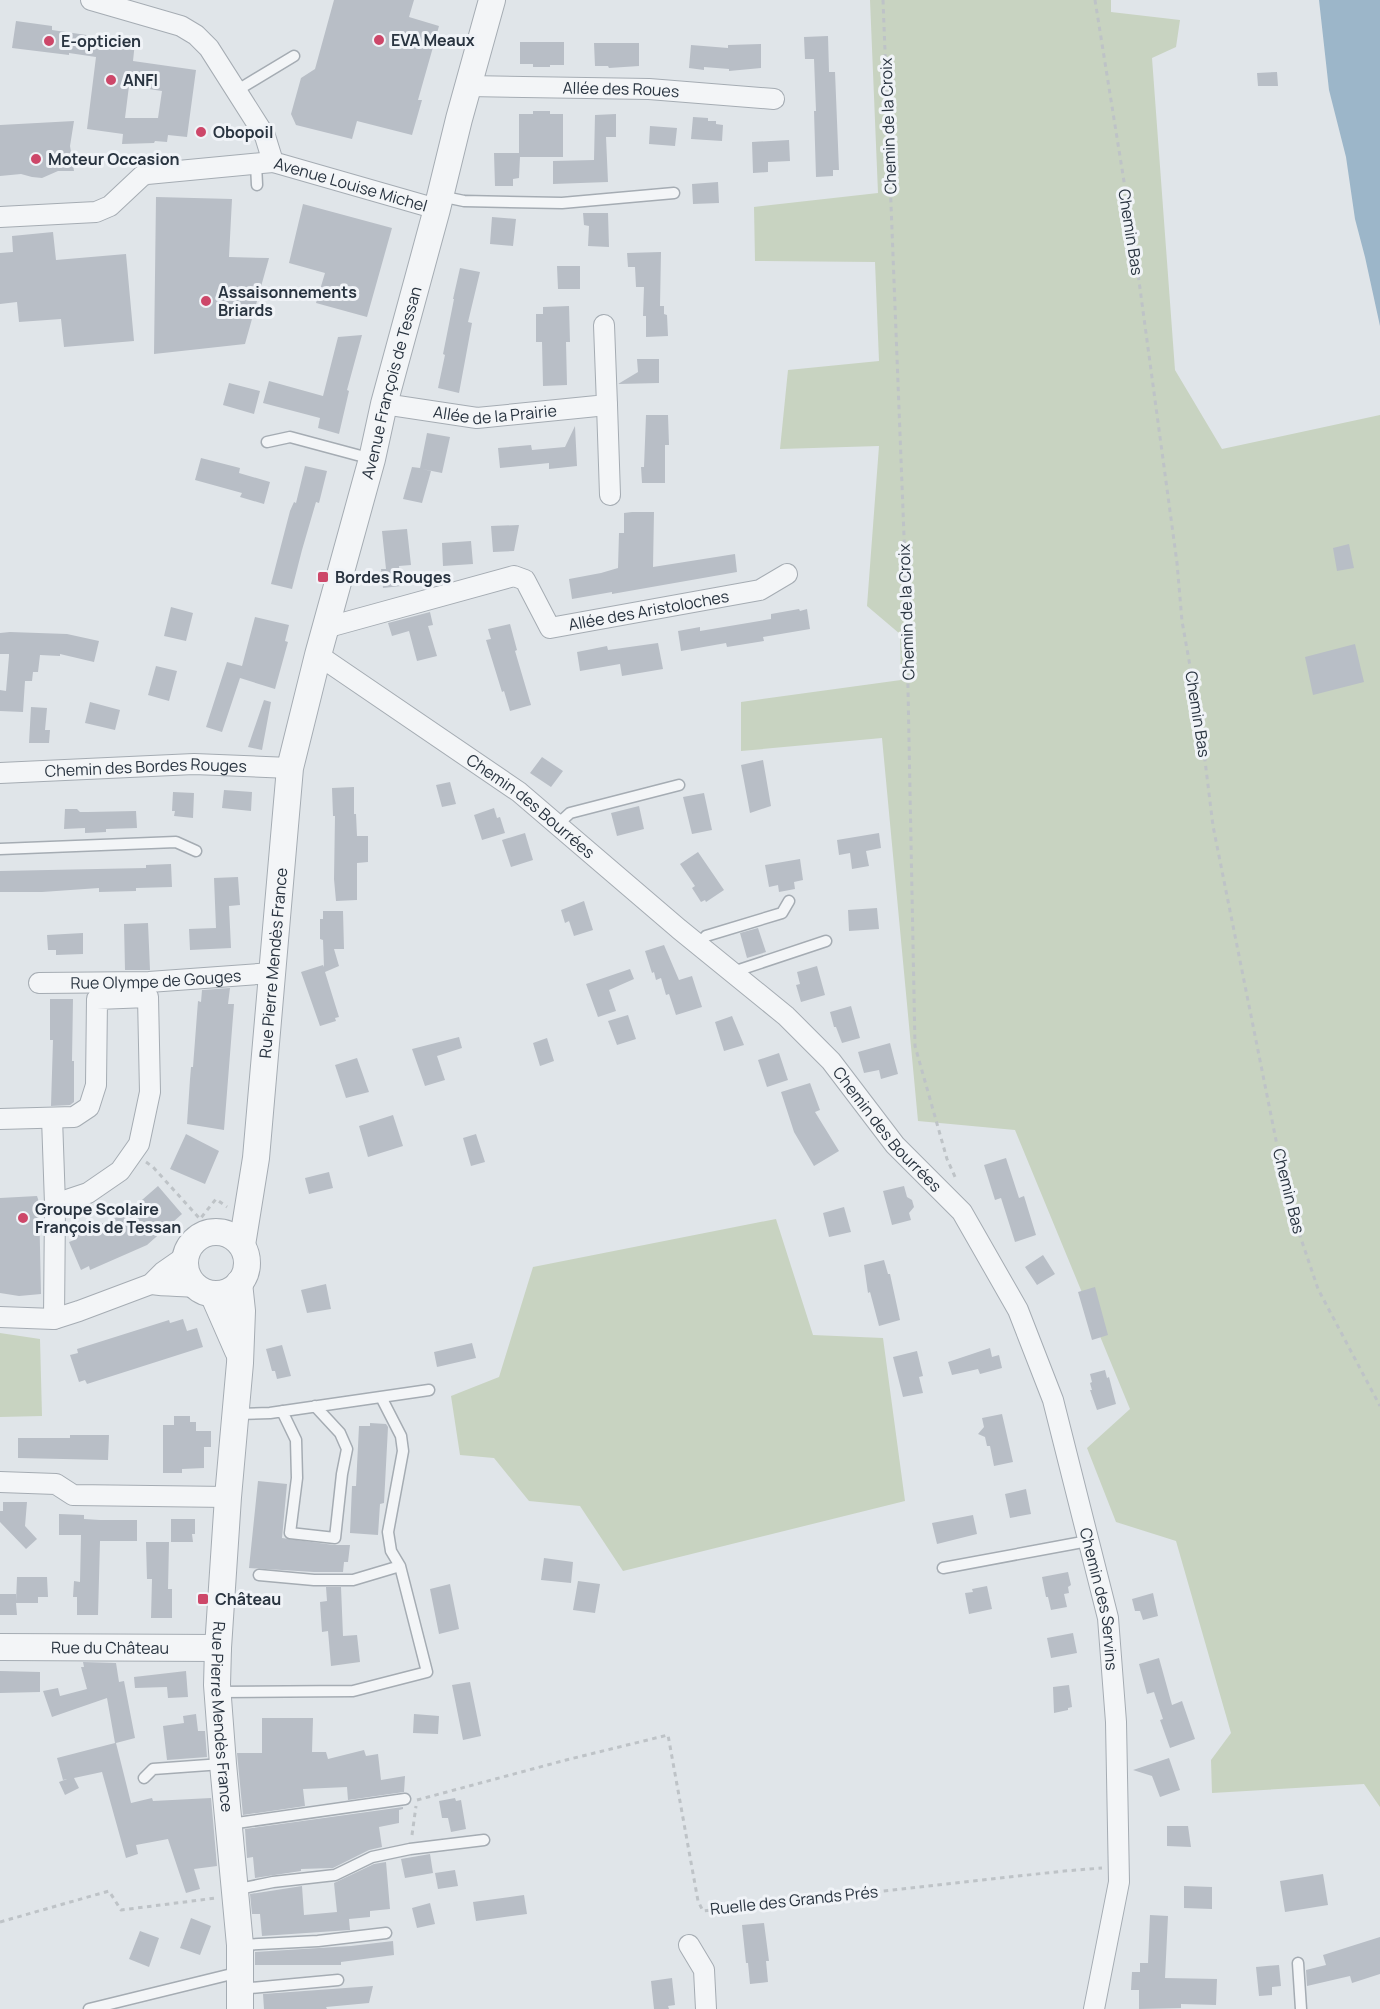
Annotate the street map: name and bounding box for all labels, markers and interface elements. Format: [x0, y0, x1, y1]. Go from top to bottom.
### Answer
place label: EVA Meaux [391, 29, 475, 51]
place label: E-opticien [61, 30, 141, 52]
marker: EVA Meaux [372, 33, 386, 47]
marker: E-opticien [42, 34, 56, 48]
street label: Chemin de la Croix [875, 57, 901, 195]
place label: ANFI [123, 69, 158, 91]
marker: ANFI [104, 73, 118, 87]
street label: Allée des Roues [562, 77, 680, 102]
place label: Obopoil [213, 121, 273, 143]
marker: Obopoil [194, 125, 208, 139]
place label: Moteur Occasion [48, 148, 180, 170]
marker: Moteur Occasion [29, 152, 43, 166]
street label: Avenue Louise Michel [272, 152, 430, 217]
street label: Chemin Bas [1113, 187, 1149, 277]
place label: Assaisonnements Briards [218, 281, 357, 321]
street label: Avenue François de Tessan [356, 284, 426, 482]
marker: Assaisonnements Briards [199, 294, 213, 308]
street label: Allée de la Prairie [432, 399, 558, 429]
street label: Chemin de la Croix [893, 543, 919, 681]
place label: Bordes Rouges [335, 566, 452, 588]
marker: Bordes Rouges [316, 570, 330, 584]
street label: Allée des Aristoloches [566, 585, 731, 636]
street label: Chemin Bas [1180, 669, 1216, 759]
street label: Chemin des Bourrées [462, 748, 600, 863]
street label: Chemin des Bordes Rouges [44, 753, 247, 782]
street label: Rue Pierre Mendès France [254, 867, 292, 1059]
street label: Rue Olympe de Gouges [70, 964, 242, 994]
street label: Chemin des Bourrées [828, 1062, 947, 1197]
street label: Chemin Bas [1268, 1146, 1310, 1236]
place label: Groupe Scolaire François de Tessan [35, 1198, 181, 1238]
marker: Groupe Scolaire François de Tessan [16, 1211, 30, 1225]
street label: Chemin des Servins [1075, 1525, 1123, 1671]
place label: Château [215, 1588, 281, 1610]
marker: Château [196, 1592, 210, 1606]
street label: Rue Pierre Mendès France [206, 1621, 238, 1813]
street label: Rue du Château [51, 1636, 169, 1659]
street label: Ruelle des Grands Prés [709, 1880, 879, 1920]

